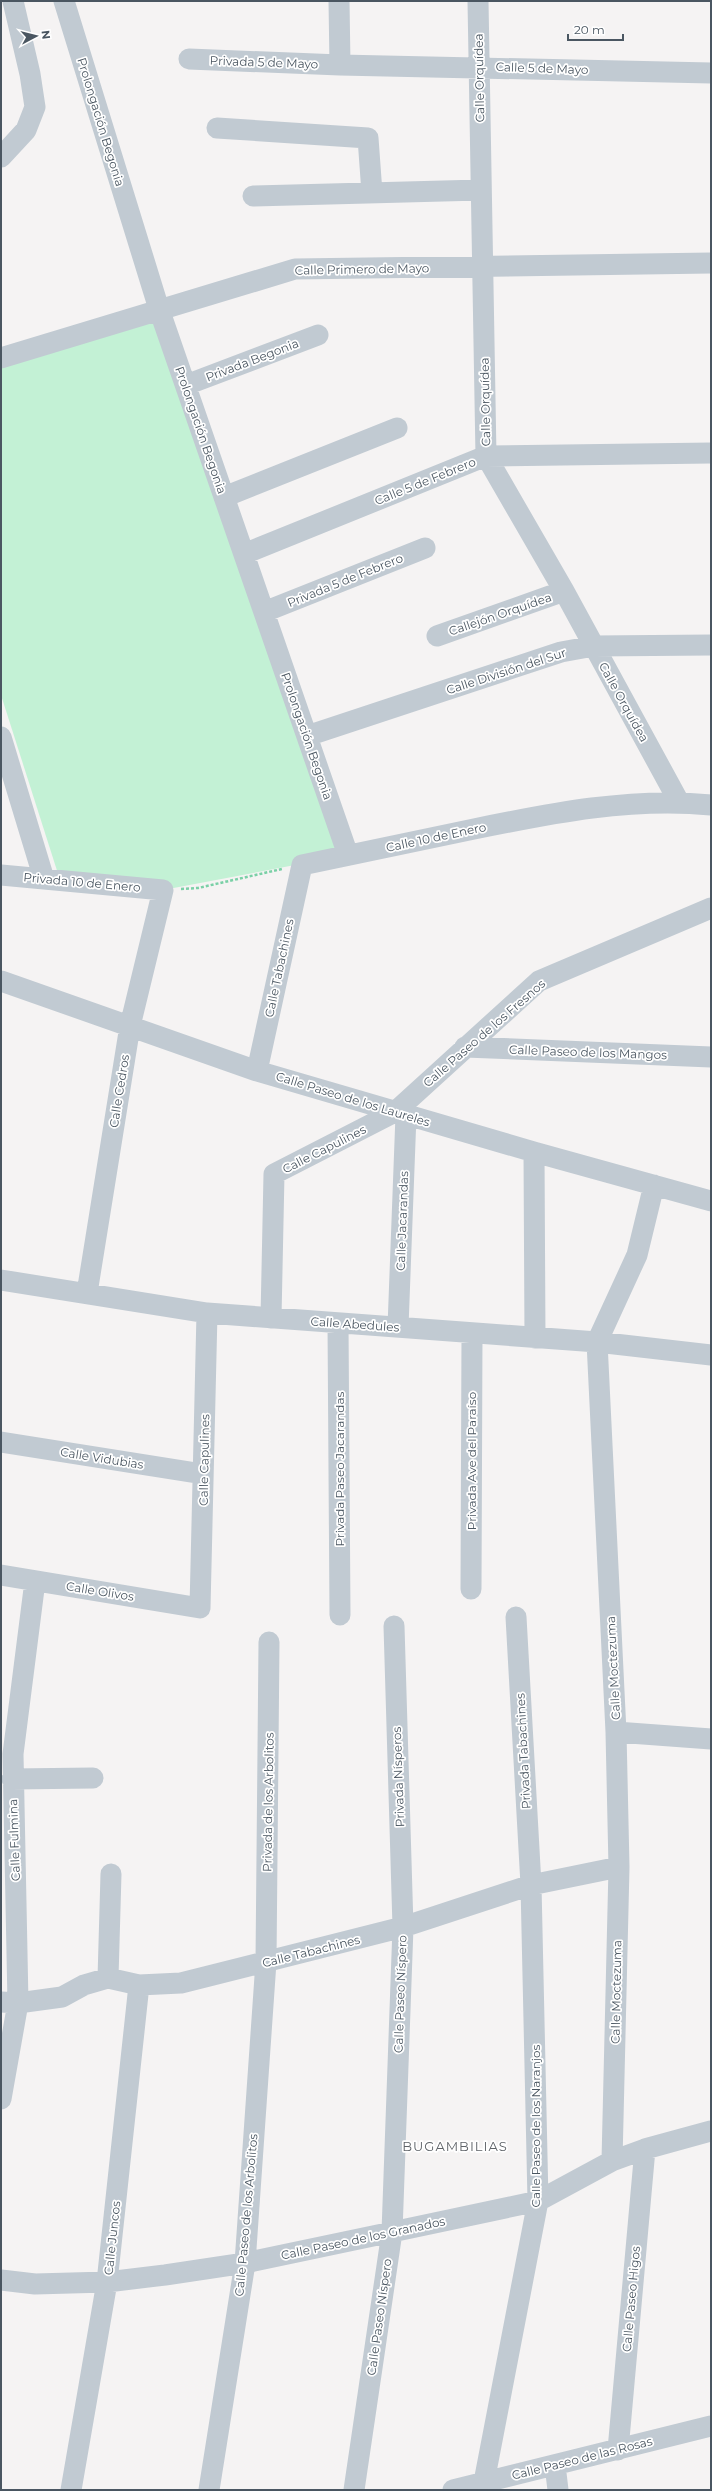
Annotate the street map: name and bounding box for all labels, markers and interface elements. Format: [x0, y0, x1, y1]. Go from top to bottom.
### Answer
north arrow [16, 16, 56, 56]
scale bar [568, 16, 623, 42]
text: 20 m [574, 22, 605, 37]
text: N [38, 30, 53, 40]
street label: Calle Orquídea [471, 33, 487, 123]
street label: Privada 5 de Mayo [209, 53, 319, 71]
street label: Prolongación Begonia [74, 56, 128, 188]
street label: Calle 5 de Mayo [495, 59, 589, 77]
street label: Calle Primero de Mayo [295, 260, 429, 278]
street label: Privada Begonia [203, 335, 301, 385]
street label: Calle Orquídea [477, 357, 493, 447]
street label: Prolongación Begonia [172, 364, 230, 496]
street label: Calle 5 de Febrero [372, 454, 478, 508]
street label: Privada 5 de Febrero [285, 550, 405, 610]
street label: Callejón Orquídea [447, 589, 553, 639]
street label: Calle División del Sur [444, 644, 568, 697]
street label: Calle Orquídea [596, 660, 652, 744]
street label: Prolongación Begonia [278, 670, 336, 802]
street label: Calle 10 de Enero [385, 819, 487, 855]
street label: Privada 10 de Enero [23, 869, 141, 895]
street label: Calle Tabachines [261, 917, 297, 1019]
street label: Calle Paseo de los Fresnos [420, 976, 548, 1090]
street label: Calle Paseo de los Mangos [509, 1042, 667, 1062]
street label: Calle Cedros [106, 1053, 132, 1129]
street label: Calle Paseo de los Laureles [274, 1068, 432, 1130]
street label: Calle Capulines [280, 1121, 368, 1177]
street label: Calle Jacarandas [393, 1171, 411, 1271]
street label: Calle Abedules [310, 1313, 400, 1335]
street label: Privada Paseo Jacarandas [332, 1391, 347, 1546]
street label: Privada Ave del Paraíso [464, 1392, 479, 1530]
street label: Calle Capulines [196, 1414, 212, 1506]
street label: Calle Vidubias [59, 1444, 145, 1472]
street label: Calle Olivos [65, 1578, 135, 1604]
street label: Calle Moctezuma [603, 1616, 623, 1720]
street label: Privada Tabachines [512, 1693, 534, 1809]
street label: Privada Nísperos [389, 1726, 407, 1827]
street label: Privada de los Arbolitos [259, 1732, 277, 1872]
street label: Calle Fulmina [5, 1799, 23, 1881]
street label: Calle Tabachines [260, 1932, 362, 1970]
street label: Calle Paseo Níspero [390, 1935, 410, 2053]
street label: Calle Moctezuma [608, 1940, 624, 2044]
street label: Calle Paseo de los Naranjos [528, 2044, 543, 2207]
street label: Calle Paseo de los Arbolitos [231, 2133, 261, 2297]
district label: BUGAMBILIAS [402, 2138, 508, 2154]
street label: Calle Juncos [101, 2200, 123, 2276]
street label: Calle Paseo de los Granados [280, 2213, 447, 2263]
street label: Calle Paseo Higos [619, 2245, 643, 2353]
street label: Calle Paseo Níspero [363, 2258, 395, 2376]
street label: Calle Paseo de las Rosas [510, 2433, 654, 2483]

